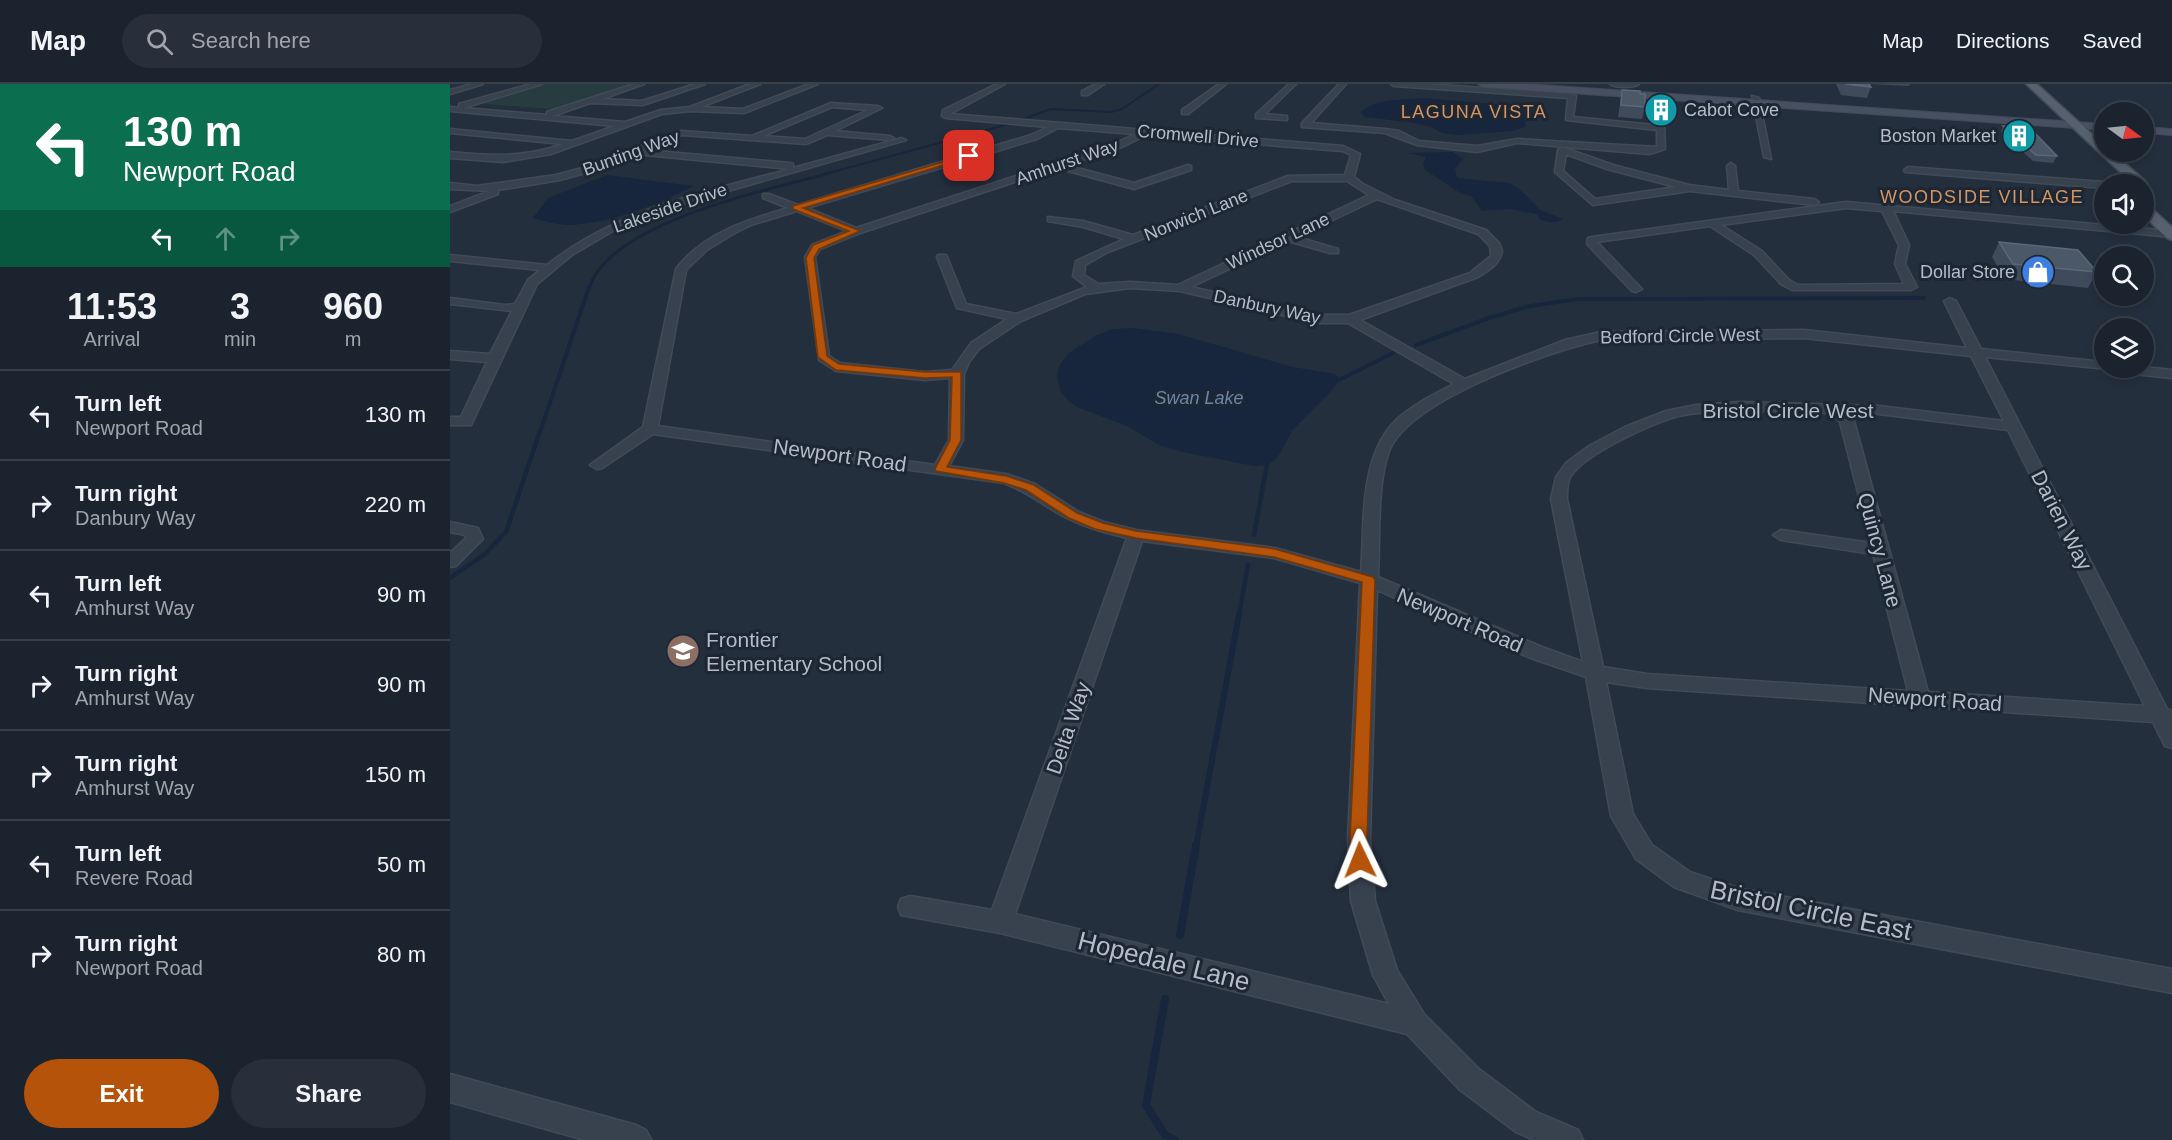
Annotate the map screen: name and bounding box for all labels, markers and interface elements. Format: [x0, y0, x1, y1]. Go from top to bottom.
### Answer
search box [122, 14, 542, 68]
text: Map [30, 25, 86, 56]
icon: search [143, 25, 176, 58]
text: Search here [191, 28, 311, 53]
text: Map [1882, 29, 1923, 52]
text: Directions [1956, 29, 2049, 52]
text: Saved [2082, 29, 2142, 52]
building icon: Cabot Cove [1643, 92, 1679, 128]
place label: Cabot Cove [1684, 100, 1779, 120]
district label: LAGUNA VISTA [1401, 102, 1547, 122]
north arrow [2094, 102, 2154, 162]
map controls [2094, 102, 2154, 378]
icon: left [24, 108, 102, 186]
text: 130 m [123, 108, 242, 155]
building icon: Boston Market [2001, 118, 2037, 154]
street label: Cromwell Drive [1136, 121, 1260, 151]
street label: Bunting Way [580, 126, 682, 180]
place label: Boston Market [1880, 126, 1996, 146]
pin [943, 130, 994, 181]
street label: Amhurst Way [1013, 135, 1121, 189]
icon: arrive [952, 139, 985, 172]
text: Newport Road [123, 157, 296, 187]
button: sound [2094, 174, 2154, 234]
street label: Lakeside Drive [610, 179, 730, 237]
street label: Norwich Lane [1141, 185, 1251, 245]
district label: WOODSIDE VILLAGE [1880, 187, 2084, 207]
street label: Windsor Lane [1223, 208, 1333, 274]
icon: left [146, 222, 179, 255]
icon: ahead [209, 222, 242, 255]
icon: right [272, 222, 305, 255]
button: search [2094, 246, 2154, 306]
shop icon: Dollar Store [2020, 254, 2056, 290]
place label: Dollar Store [1920, 262, 2015, 282]
text: 11:53 [67, 286, 157, 327]
text: 3 [230, 286, 250, 327]
text: 960 [323, 286, 383, 327]
street label: Danbury Way [1212, 286, 1322, 328]
button: layers [2094, 318, 2154, 378]
street label: Bedford Circle West [1600, 325, 1760, 347]
text: Arrival [84, 328, 140, 350]
text: min [224, 328, 256, 350]
text: m [345, 328, 361, 350]
water label: Swan Lake [1154, 388, 1244, 408]
text: Turn left [75, 391, 161, 416]
icon: left [24, 399, 57, 432]
street label: Bristol Circle West [1702, 399, 1874, 422]
text: 130 m [365, 402, 426, 427]
text: Newport Road [75, 417, 203, 439]
street label: Newport Road [772, 434, 908, 476]
street label: Darien Way [2027, 466, 2097, 574]
text: Turn right [75, 481, 177, 506]
icon: right [24, 489, 57, 522]
street label: Quincy Lane [1854, 490, 1906, 610]
text: 220 m [365, 492, 426, 517]
text: Danbury Way [75, 507, 195, 529]
text: Turn left [75, 571, 161, 596]
icon: left [24, 579, 57, 612]
text: 90 m [377, 582, 426, 607]
street label: Newport Road [1394, 583, 1526, 657]
text: Amhurst Way [75, 597, 194, 619]
place label: Frontier Elementary School [706, 628, 882, 675]
school or university icon: Frontier Elementary School [665, 633, 701, 669]
text: Turn right [75, 661, 177, 686]
icon: right [24, 669, 57, 702]
text: 90 m [377, 672, 426, 697]
street label: Delta Way [1041, 678, 1095, 777]
street label: Newport Road [1867, 683, 2003, 715]
text: Amhurst Way [75, 687, 194, 709]
text: Turn right [75, 751, 177, 776]
icon: right [24, 759, 57, 792]
text: 150 m [365, 762, 426, 787]
text: Amhurst Way [75, 777, 194, 799]
position arrow [1328, 828, 1392, 892]
text: Turn left [75, 841, 161, 866]
icon: left [24, 849, 57, 882]
text: 50 m [377, 852, 426, 877]
text: Revere Road [75, 867, 193, 889]
street label: Bristol Circle East [1708, 874, 1915, 946]
street label: Hopedale Lane [1075, 925, 1253, 997]
text: Turn right [75, 931, 177, 956]
icon: right [24, 939, 57, 972]
text: 80 m [377, 942, 426, 967]
text: Newport Road [75, 957, 203, 979]
button: Exit [24, 1059, 219, 1128]
button: Share [231, 1059, 426, 1128]

